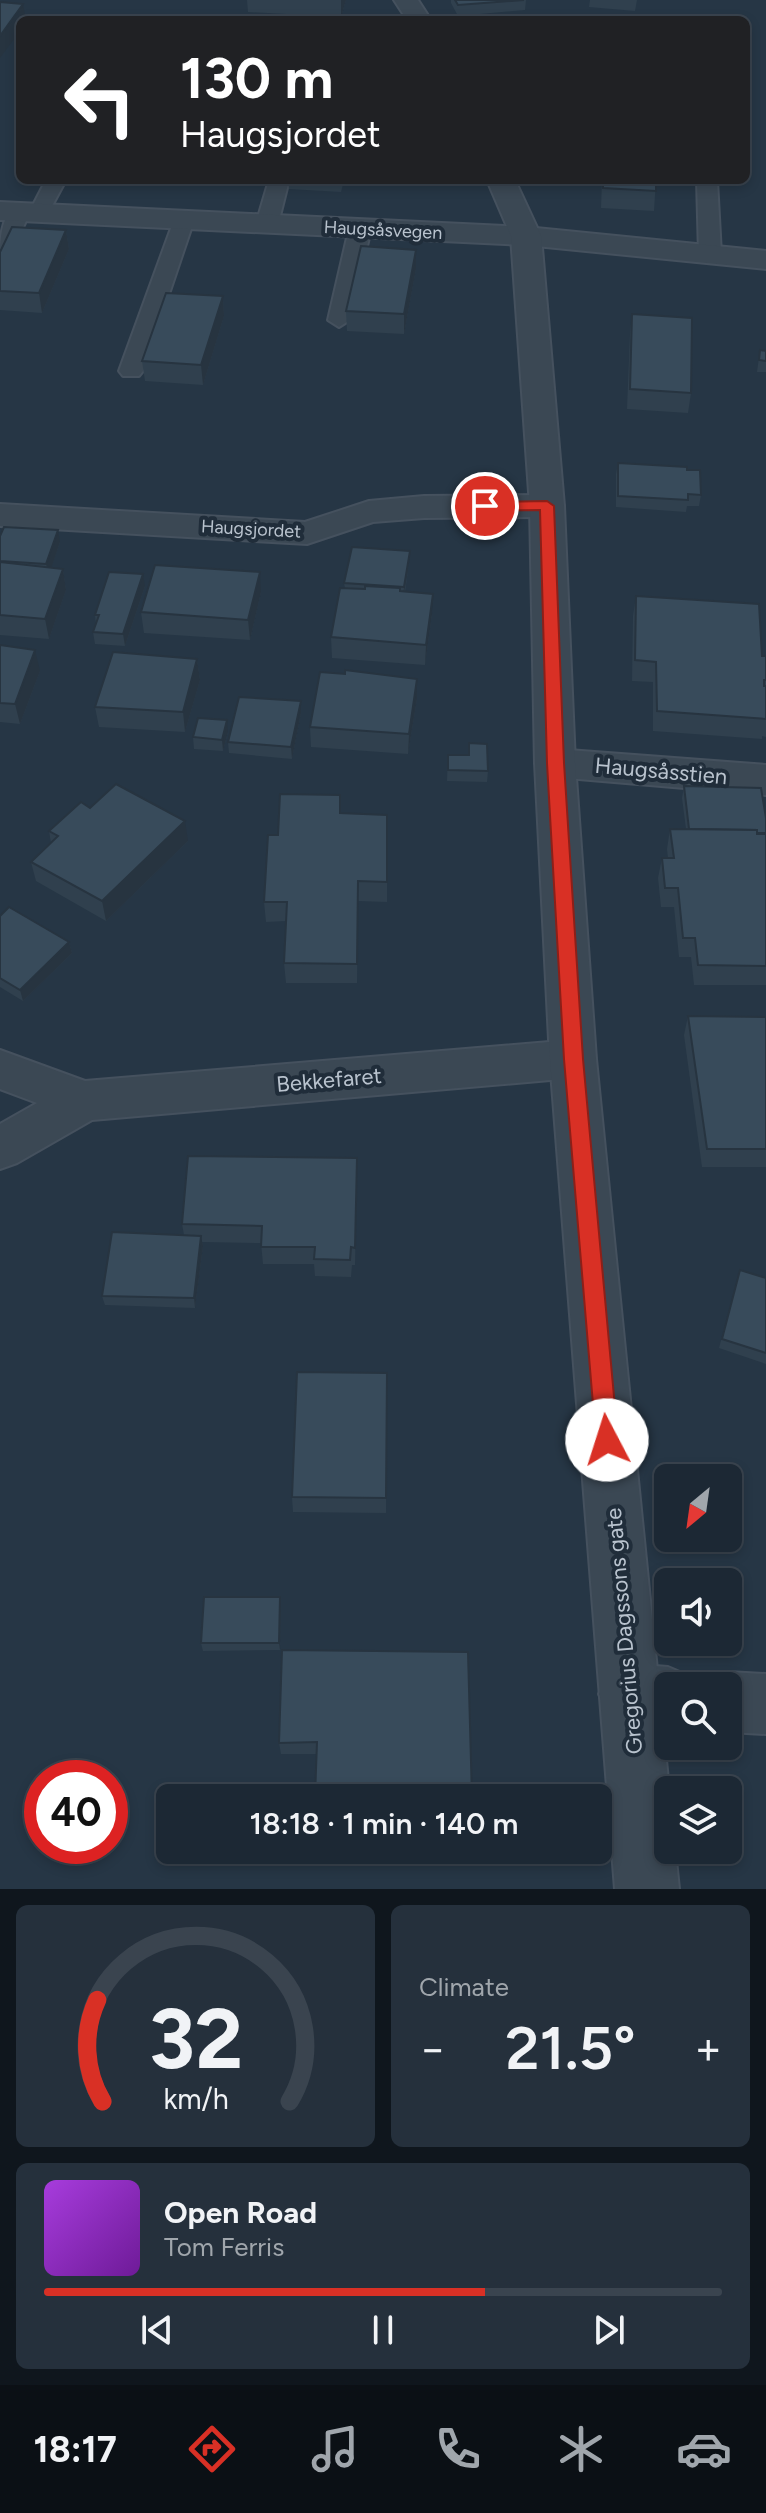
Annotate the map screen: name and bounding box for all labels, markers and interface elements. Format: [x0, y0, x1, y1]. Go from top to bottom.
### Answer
text: 130 m [180, 45, 333, 112]
icon: left [48, 48, 152, 152]
text: Haugsjordet [180, 113, 380, 156]
street label: Haugsåsvegen [323, 216, 443, 244]
pin [451, 472, 519, 540]
icon: arrive [463, 484, 507, 528]
street label: Haugsjordet [200, 515, 302, 543]
street label: Haugsåsstien [594, 752, 728, 790]
street label: Bekkefaret [275, 1062, 383, 1098]
position arrow [565, 1398, 649, 1482]
north arrow [654, 1464, 742, 1552]
map controls [654, 1464, 742, 1864]
street label: Gregorius Dagssons gate [600, 1507, 648, 1755]
button: sound [654, 1568, 742, 1656]
button: search [654, 1672, 742, 1760]
speed limit sign: 40 [24, 1760, 128, 1864]
button: layers [654, 1776, 742, 1864]
text: 18:18 · 1 min · 140 m [250, 1805, 518, 1842]
text: Climate [419, 1971, 509, 2003]
text: 32 [148, 1989, 243, 2089]
text: 21.5° [505, 2012, 636, 2084]
text: − [419, 2022, 446, 2075]
text: + [695, 2022, 722, 2075]
text: km/h [163, 2082, 228, 2116]
text: Open Road [164, 2194, 317, 2231]
text: Tom Ferris [164, 2231, 284, 2263]
icon: previous [135, 2308, 179, 2352]
icon: pause [361, 2308, 405, 2352]
icon: next [587, 2308, 631, 2352]
icon: directions [184, 2421, 240, 2477]
icon: music [307, 2421, 363, 2477]
icon: phone [430, 2421, 486, 2477]
icon: climate [553, 2421, 609, 2477]
icon: car [676, 2421, 732, 2477]
text: 18:17 [34, 2428, 117, 2471]

